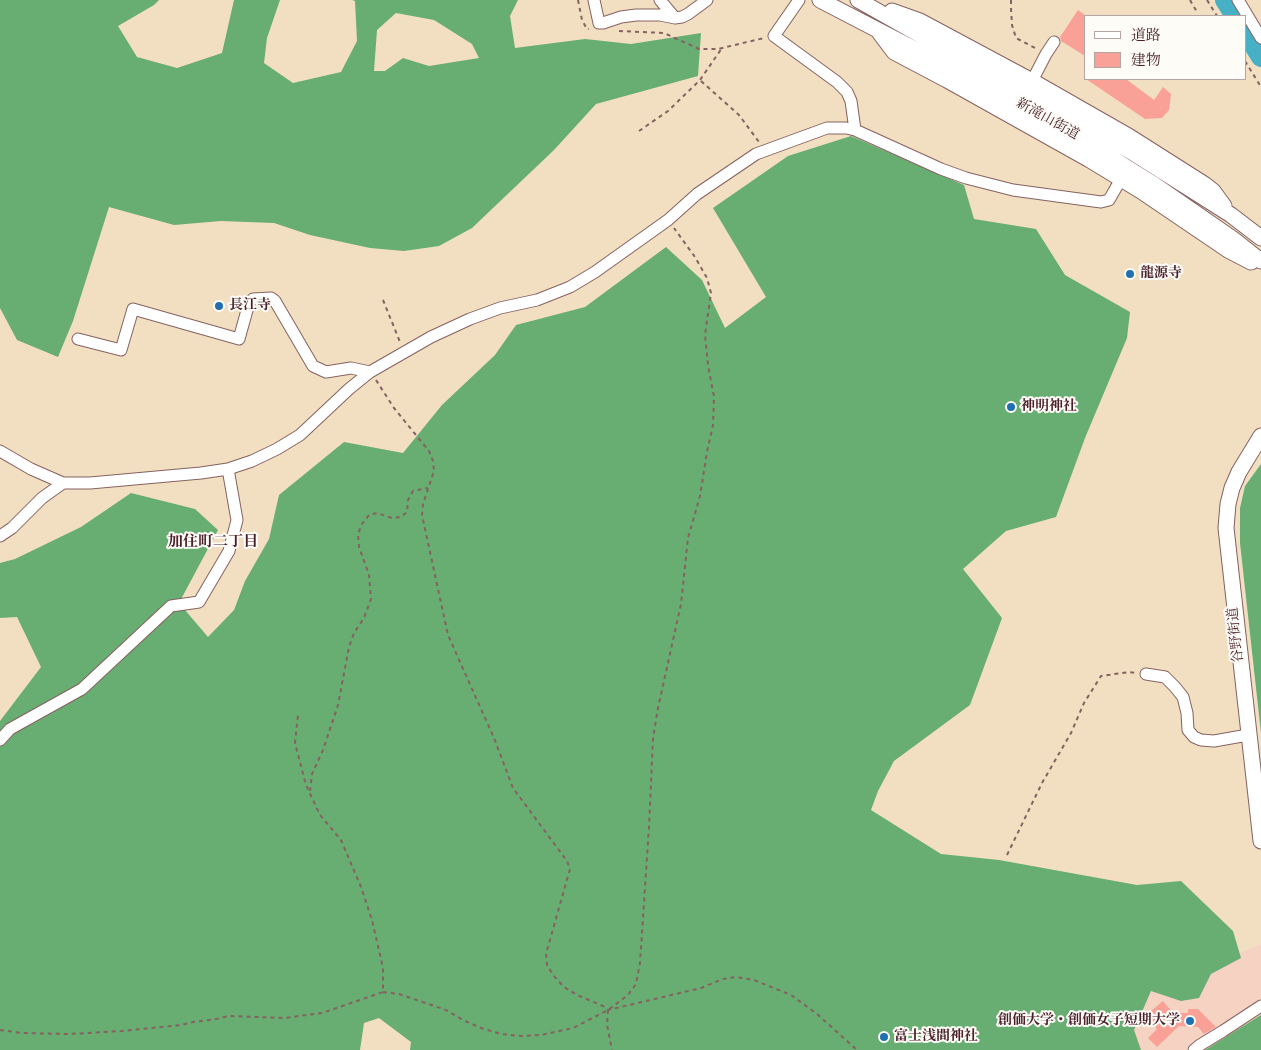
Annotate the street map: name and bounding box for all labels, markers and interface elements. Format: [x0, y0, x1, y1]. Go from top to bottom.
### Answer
legend [1084, 15, 1246, 80]
text: 道路 [1131, 26, 1161, 47]
text: 建物 [1131, 51, 1161, 72]
street label: 新滝山街道 [1012, 96, 1082, 144]
place label: 龍源寺 [1140, 266, 1182, 282]
marker: 龍源寺 [1124, 268, 1136, 280]
place label: 長江寺 [229, 298, 271, 314]
marker: 長江寺 [213, 300, 225, 312]
place label: 神明神社 [1021, 399, 1077, 415]
marker: 神明神社 [1005, 401, 1017, 413]
district label: 加住町二丁目 [168, 534, 258, 552]
street label: 谷野街道 [1226, 606, 1248, 664]
place label: 創価大学・創価女子短期大学 [998, 1013, 1180, 1029]
marker: 創価大学・創価女子短期大学 [1184, 1015, 1196, 1027]
place label: 富士浅間神社 [894, 1029, 978, 1045]
marker: 富士浅間神社 [878, 1031, 890, 1043]

